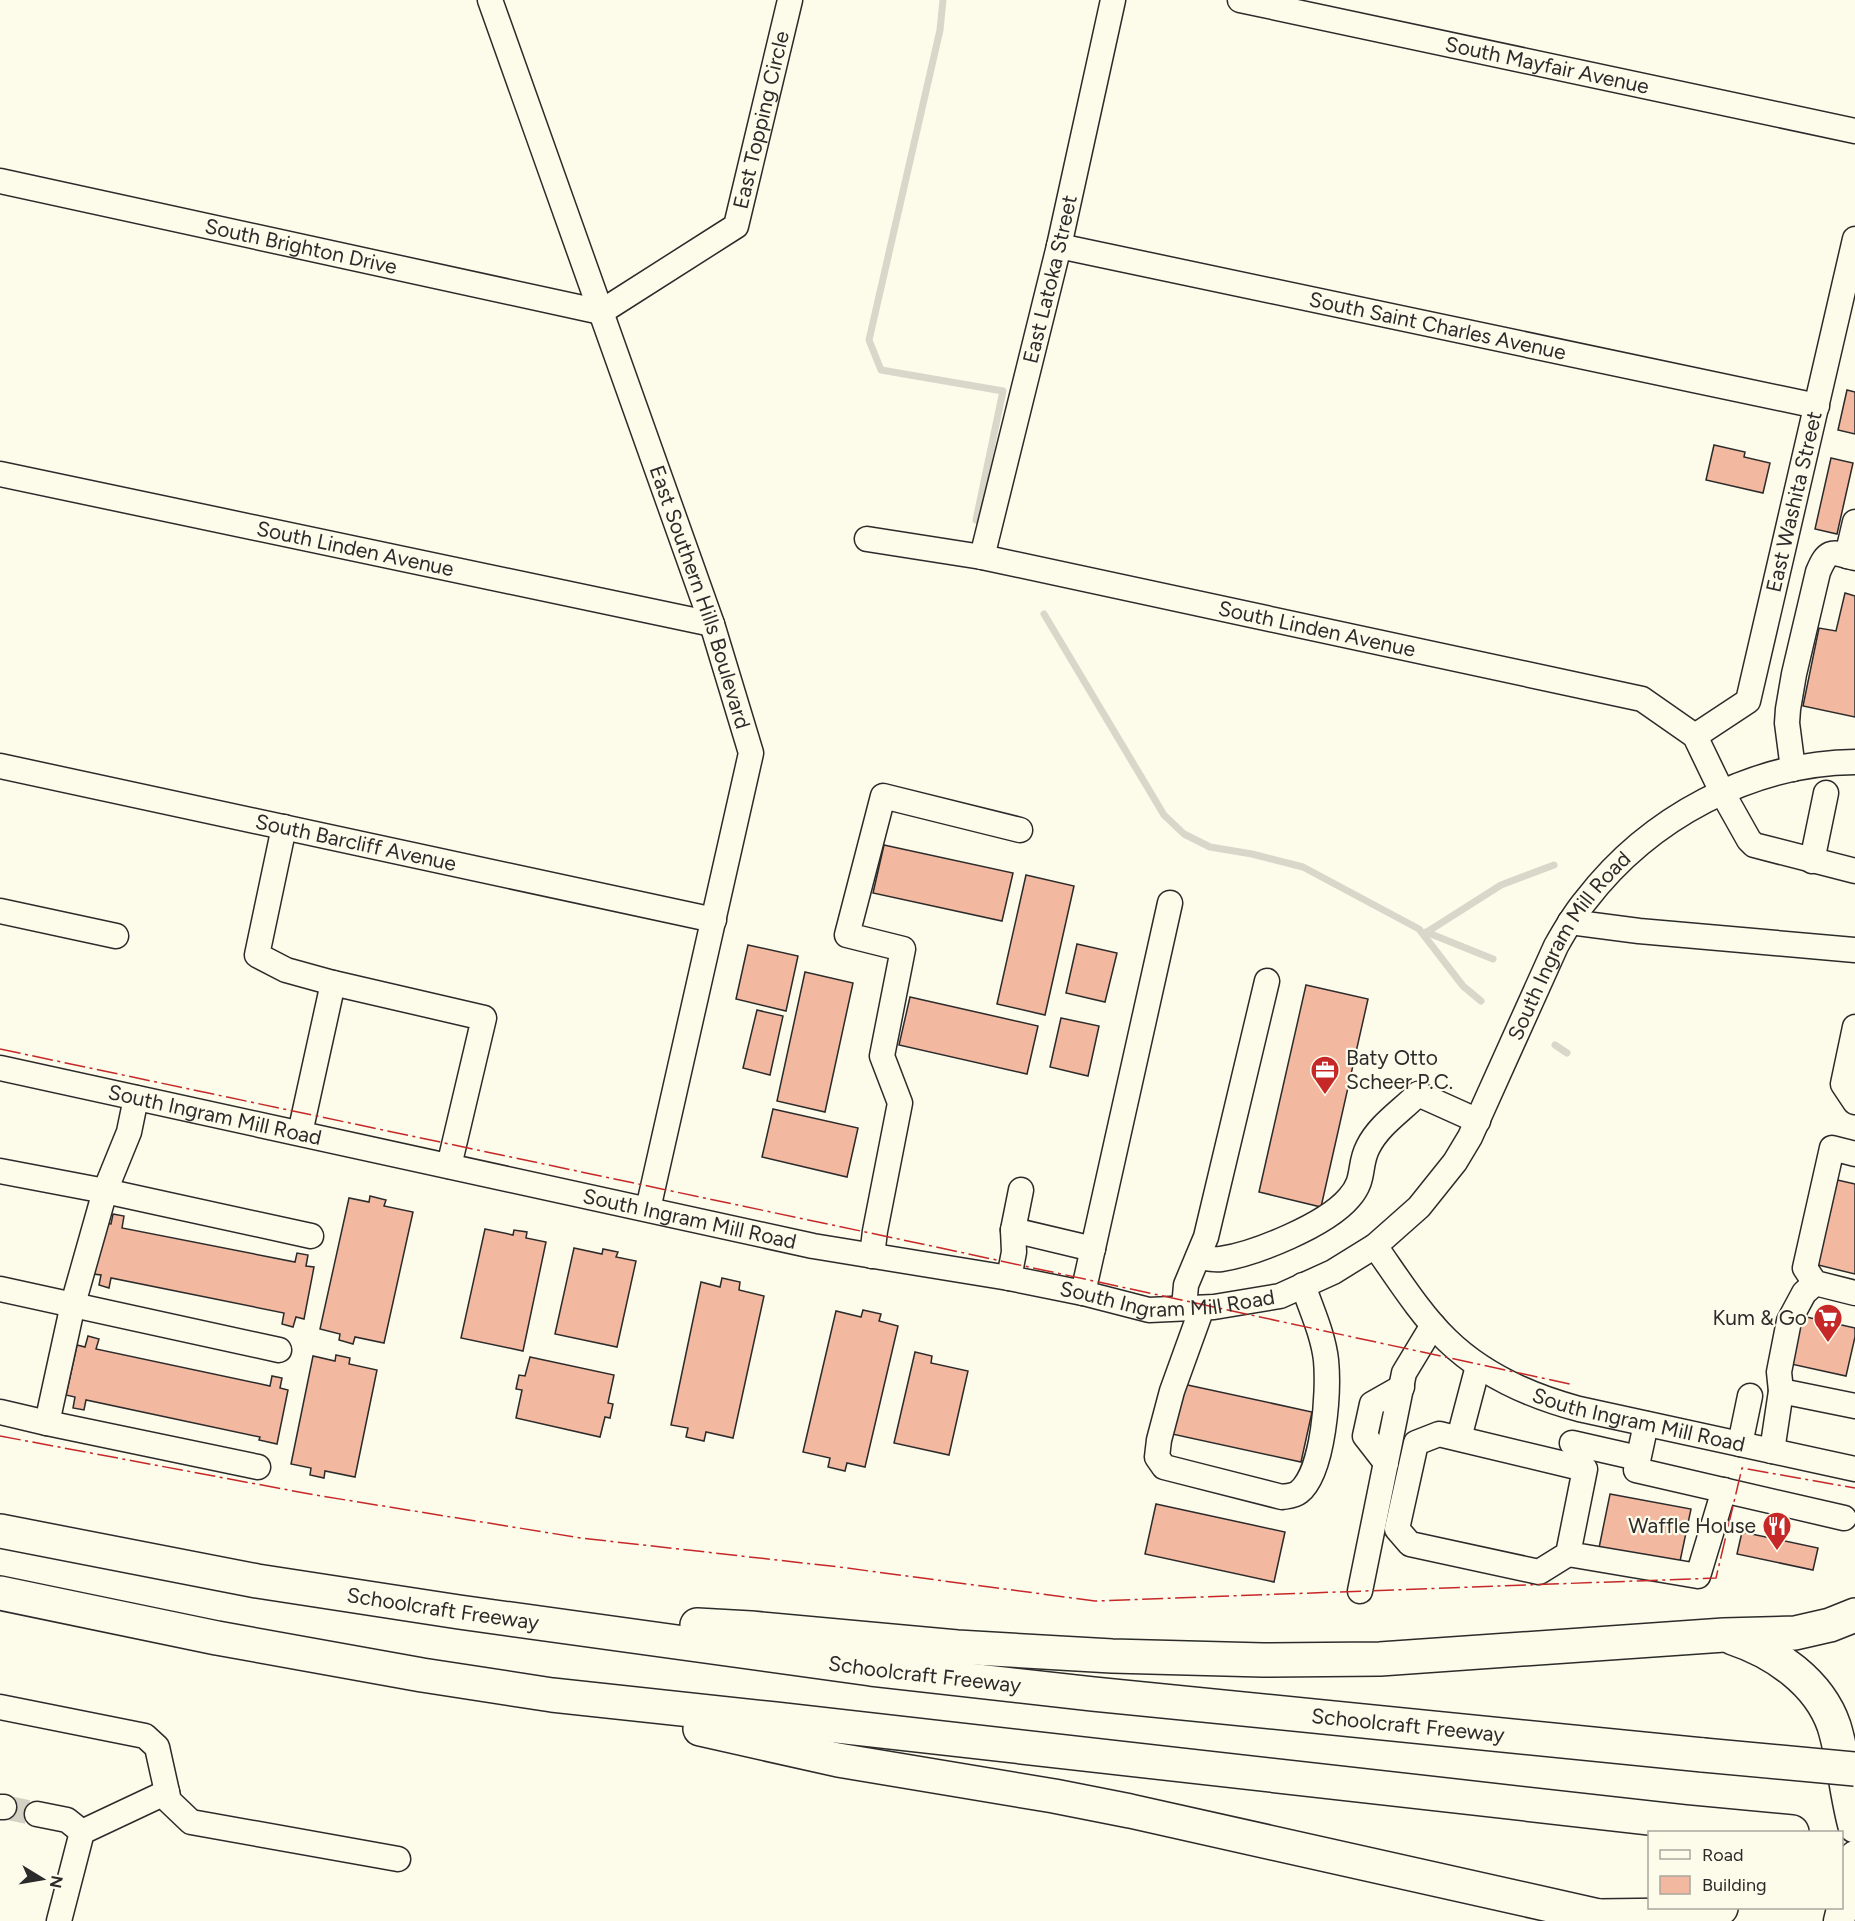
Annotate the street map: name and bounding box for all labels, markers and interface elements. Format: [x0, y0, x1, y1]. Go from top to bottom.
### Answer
street label: East Topping Circle [727, 29, 794, 212]
street label: South Mayfair Avenue [1443, 31, 1651, 99]
street label: East Latoka Street [1017, 192, 1082, 366]
street label: South Brighton Drive [203, 213, 400, 279]
street label: South Saint Charles Avenue [1307, 286, 1568, 365]
street label: East Washita Street [1761, 409, 1827, 595]
street label: East Southern Hills Boulevard [645, 462, 756, 732]
street label: South Linden Avenue [254, 515, 456, 581]
street label: South Linden Avenue [1216, 595, 1418, 662]
street label: South Barcliff Avenue [253, 808, 459, 876]
street label: South Ingram Mill Road [1502, 846, 1635, 1044]
place label: Baty Otto Scheer P.C. [1346, 1045, 1453, 1094]
office icon: Baty Otto Scheer P.C. [1309, 1054, 1341, 1096]
street label: South Ingram Mill Road [106, 1079, 324, 1150]
street label: South Ingram Mill Road [581, 1183, 799, 1254]
street label: South Ingram Mill Road [1058, 1276, 1276, 1322]
supermarket icon: Kum & Go [1812, 1302, 1844, 1344]
place label: Kum & Go [1713, 1305, 1807, 1330]
street label: South Ingram Mill Road [1529, 1382, 1748, 1457]
restaurant icon: Waffle House [1761, 1510, 1793, 1552]
place label: Waffle House [1628, 1513, 1756, 1538]
street label: Schoolcraft Freeway [345, 1582, 541, 1635]
street label: Schoolcraft Freeway [827, 1650, 1022, 1698]
street label: Schoolcraft Freeway [1310, 1703, 1506, 1747]
legend [1648, 1831, 1843, 1909]
text: Road [1702, 1844, 1743, 1866]
north arrow [12, 1849, 72, 1909]
text: N [46, 1874, 67, 1890]
text: Building [1702, 1874, 1767, 1896]

